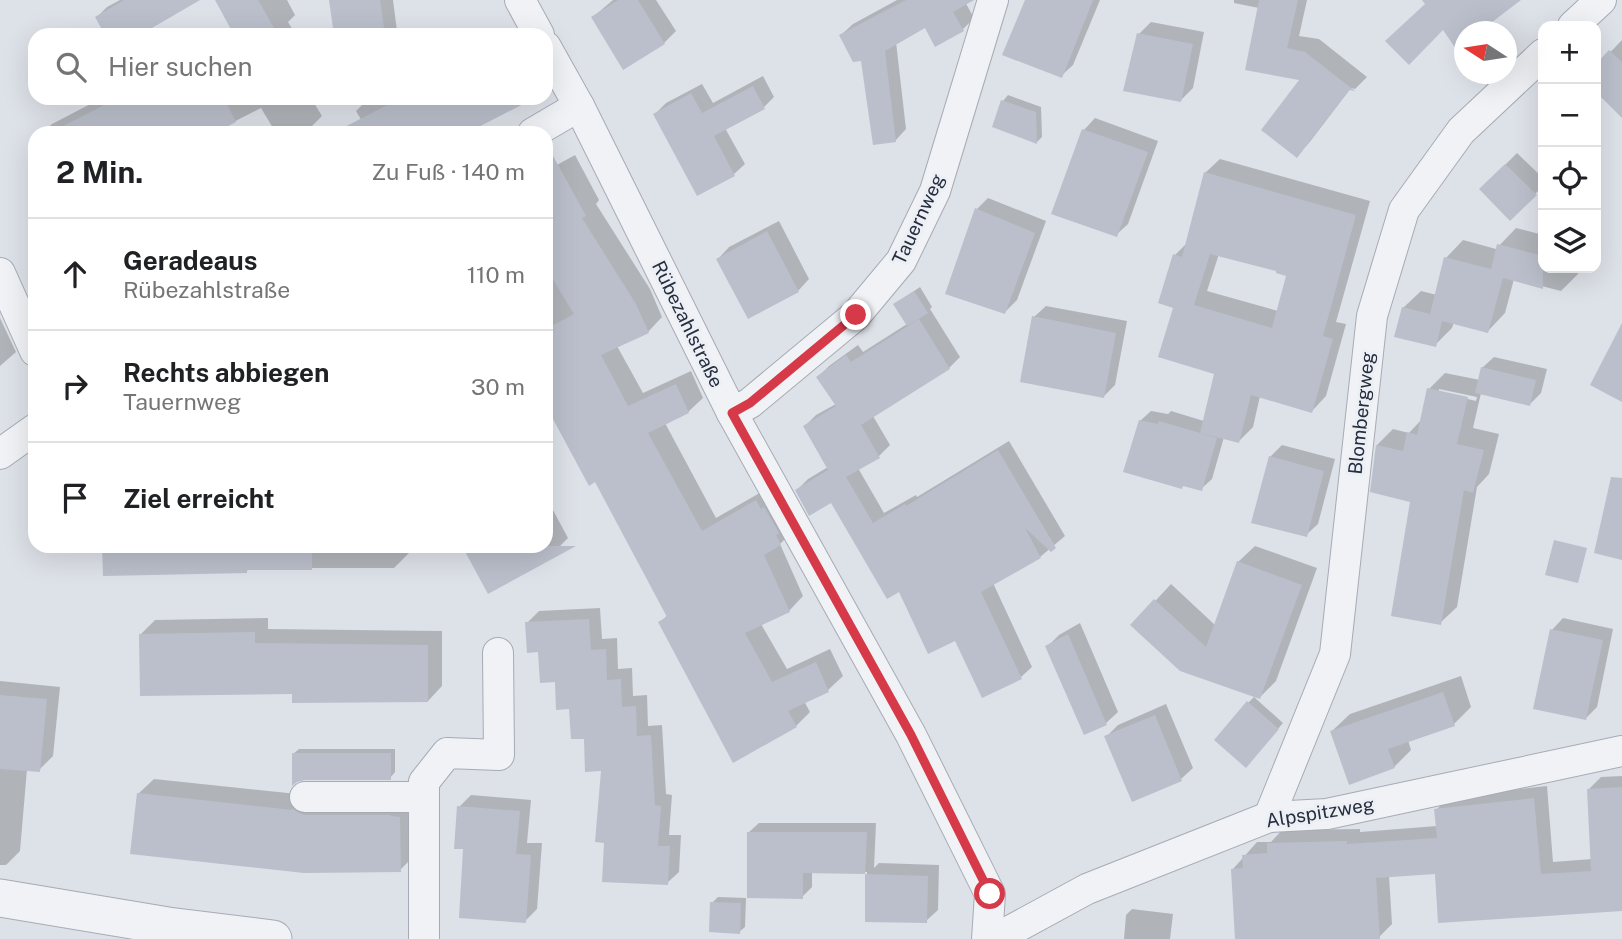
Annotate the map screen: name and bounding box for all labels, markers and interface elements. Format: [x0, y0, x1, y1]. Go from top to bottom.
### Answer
north arrow [1454, 21, 1517, 84]
map controls [1538, 21, 1601, 273]
button: + [1538, 21, 1601, 84]
search box [28, 28, 553, 105]
icon: search [52, 48, 90, 86]
text: Hier suchen [108, 51, 253, 82]
button: − [1538, 84, 1601, 147]
button: locate [1538, 147, 1601, 210]
text: 2 Min. [56, 154, 143, 190]
text: Zu Fuß · 140 m [371, 158, 525, 185]
street label: Tauernweg [887, 170, 949, 268]
button: layers [1538, 210, 1601, 273]
text: Geradeaus [123, 245, 258, 276]
icon: ahead [56, 255, 94, 293]
street label: Rübezahlstraße [648, 257, 728, 391]
text: 110 m [467, 261, 525, 288]
text: Rübezahlstraße [123, 276, 290, 303]
route end [840, 299, 871, 330]
street label: Blombergweg [1344, 350, 1378, 476]
text: Rechts abbiegen [123, 357, 329, 388]
icon: right [56, 367, 94, 405]
text: 30 m [471, 373, 525, 400]
text: Tauernweg [123, 388, 241, 415]
icon: arrive [56, 479, 94, 517]
text: Ziel erreicht [123, 483, 275, 514]
street label: Alpspitzweg [1264, 793, 1376, 831]
route start [974, 878, 1005, 909]

